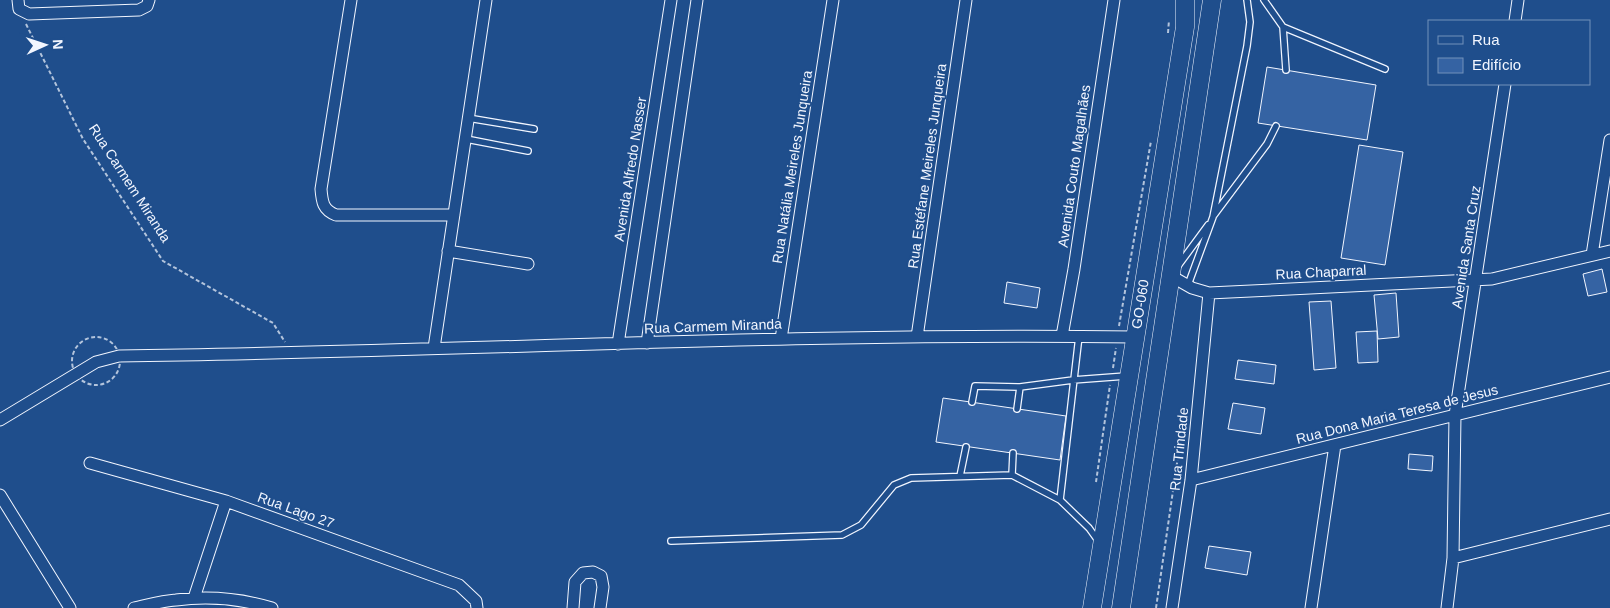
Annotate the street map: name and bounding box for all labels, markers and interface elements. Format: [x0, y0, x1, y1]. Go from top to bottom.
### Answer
north arrow [20, 20, 70, 70]
legend [1428, 20, 1590, 85]
text: Rua [1472, 31, 1500, 48]
text: N [50, 39, 66, 50]
text: Edifício [1472, 56, 1521, 73]
street label: Rua Estéfane Meireles Junqueira [905, 62, 949, 270]
street label: Rua Natália Meireles Junqueira [769, 69, 815, 265]
street label: Avenida Couto Magalhães [1055, 84, 1093, 248]
street label: Avenida Alfredo Nasser [611, 95, 649, 242]
street label: Rua Carmem Miranda [86, 121, 174, 245]
street label: Avenida Santa Cruz [1448, 184, 1484, 310]
street label: Rua Chaparral [1275, 262, 1367, 282]
street label: GO-060 [1128, 278, 1152, 330]
street label: Rua Carmem Miranda [644, 316, 782, 336]
street label: Rua Dona Maria Teresa de Jesus [1294, 381, 1500, 447]
street label: Rua Trindade [1167, 406, 1191, 492]
street label: Rua Lago 27 [256, 489, 337, 531]

